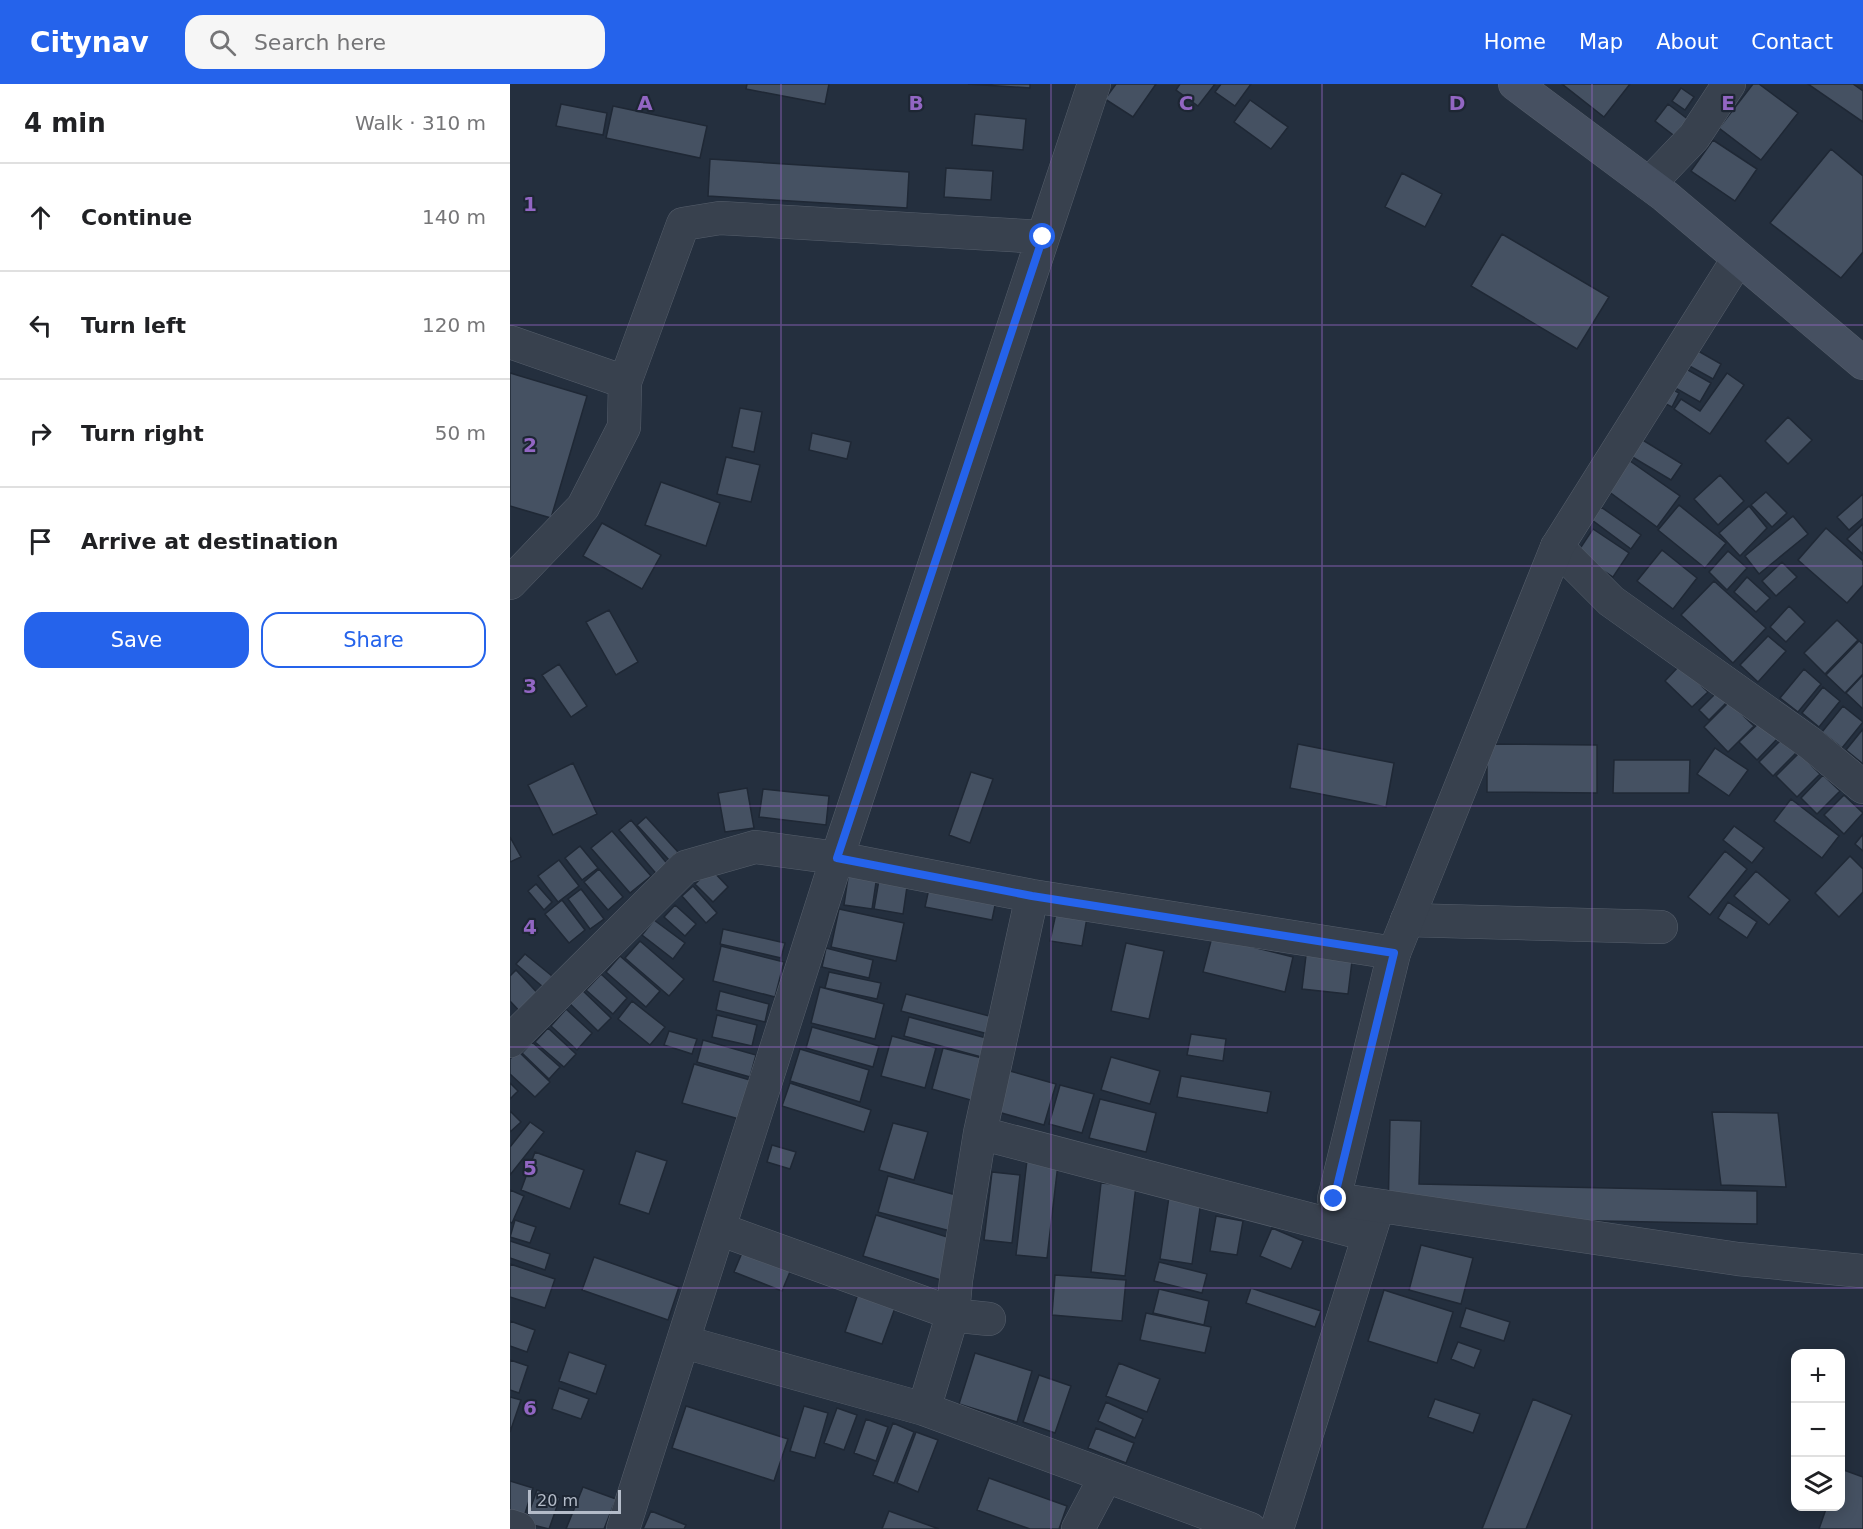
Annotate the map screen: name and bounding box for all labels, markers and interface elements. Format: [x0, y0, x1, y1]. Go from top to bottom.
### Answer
search box [185, 15, 605, 69]
text: Citynav [30, 26, 149, 59]
icon: search [206, 26, 239, 59]
text: Search here [254, 30, 386, 55]
text: Home [1484, 30, 1546, 54]
text: Map [1579, 30, 1623, 54]
text: About [1656, 30, 1718, 54]
text: Contact [1751, 30, 1833, 54]
text: A [637, 91, 653, 115]
text: B [908, 91, 924, 115]
text: C [1179, 91, 1193, 115]
text: D [1449, 91, 1465, 115]
text: E [1721, 91, 1735, 115]
text: 4 min [24, 108, 106, 138]
text: Walk · 310 m [355, 111, 486, 135]
text: 1 [523, 192, 537, 216]
icon: ahead [24, 201, 57, 234]
text: Continue [81, 205, 192, 230]
text: 140 m [422, 205, 486, 229]
route start [1029, 223, 1055, 249]
icon: left [24, 309, 57, 342]
text: Turn left [81, 313, 186, 338]
text: 120 m [422, 313, 486, 337]
icon: right [24, 417, 57, 450]
text: Turn right [81, 421, 204, 446]
text: 50 m [435, 421, 486, 445]
text: 2 [523, 433, 537, 457]
icon: arrive [24, 525, 57, 558]
text: Arrive at destination [81, 529, 338, 554]
button: Save [24, 612, 249, 668]
button: Share [261, 612, 486, 668]
text: 3 [523, 674, 537, 698]
text: 4 [523, 915, 537, 939]
text: 5 [523, 1156, 537, 1180]
route end [1320, 1185, 1346, 1211]
map controls [1791, 1349, 1845, 1511]
button: + [1791, 1349, 1845, 1403]
text: 6 [523, 1396, 537, 1420]
button: − [1791, 1403, 1845, 1457]
button: layers [1791, 1457, 1845, 1511]
scale bar [528, 1487, 621, 1514]
text: 20 m [537, 1491, 578, 1510]

